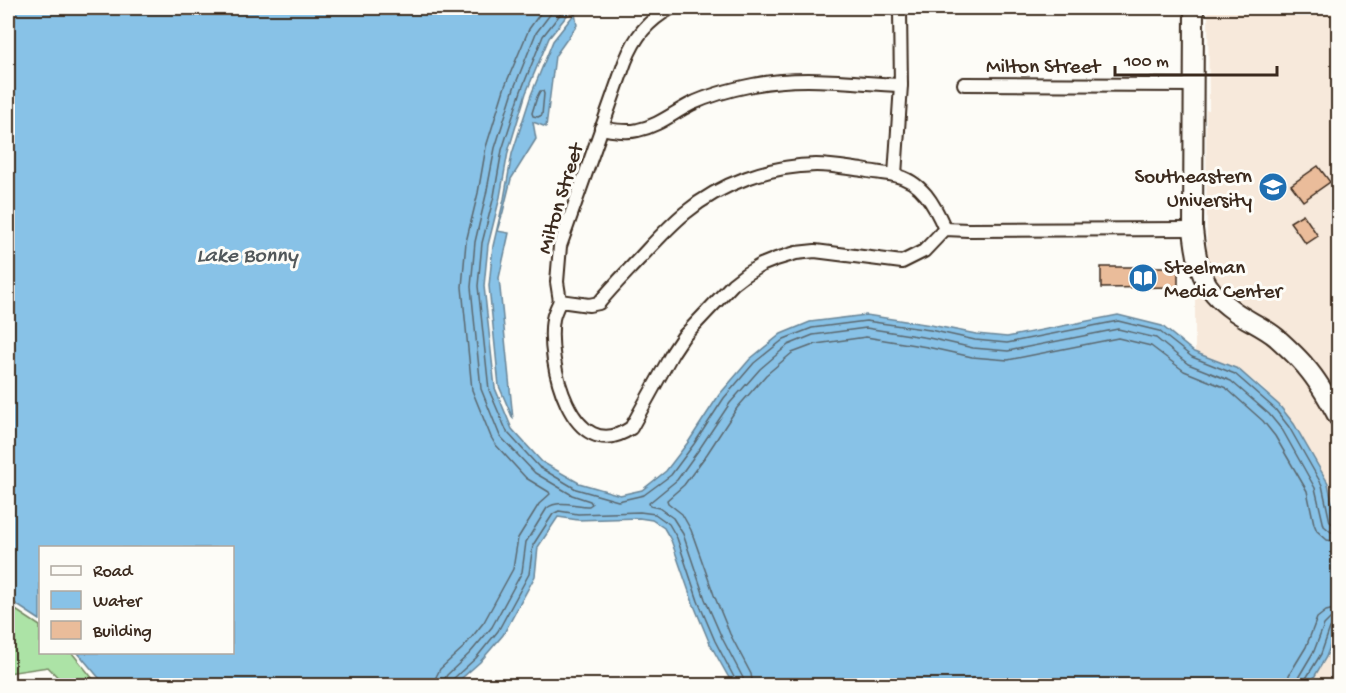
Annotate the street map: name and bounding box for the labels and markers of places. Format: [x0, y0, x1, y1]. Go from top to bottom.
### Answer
place label: Southeastern University [1135, 166, 1252, 215]
school or university icon: Southeastern University [1257, 171, 1289, 203]
place label: Steelman Media Center [1164, 257, 1284, 306]
library icon: Steelman Media Center [1127, 262, 1159, 294]

